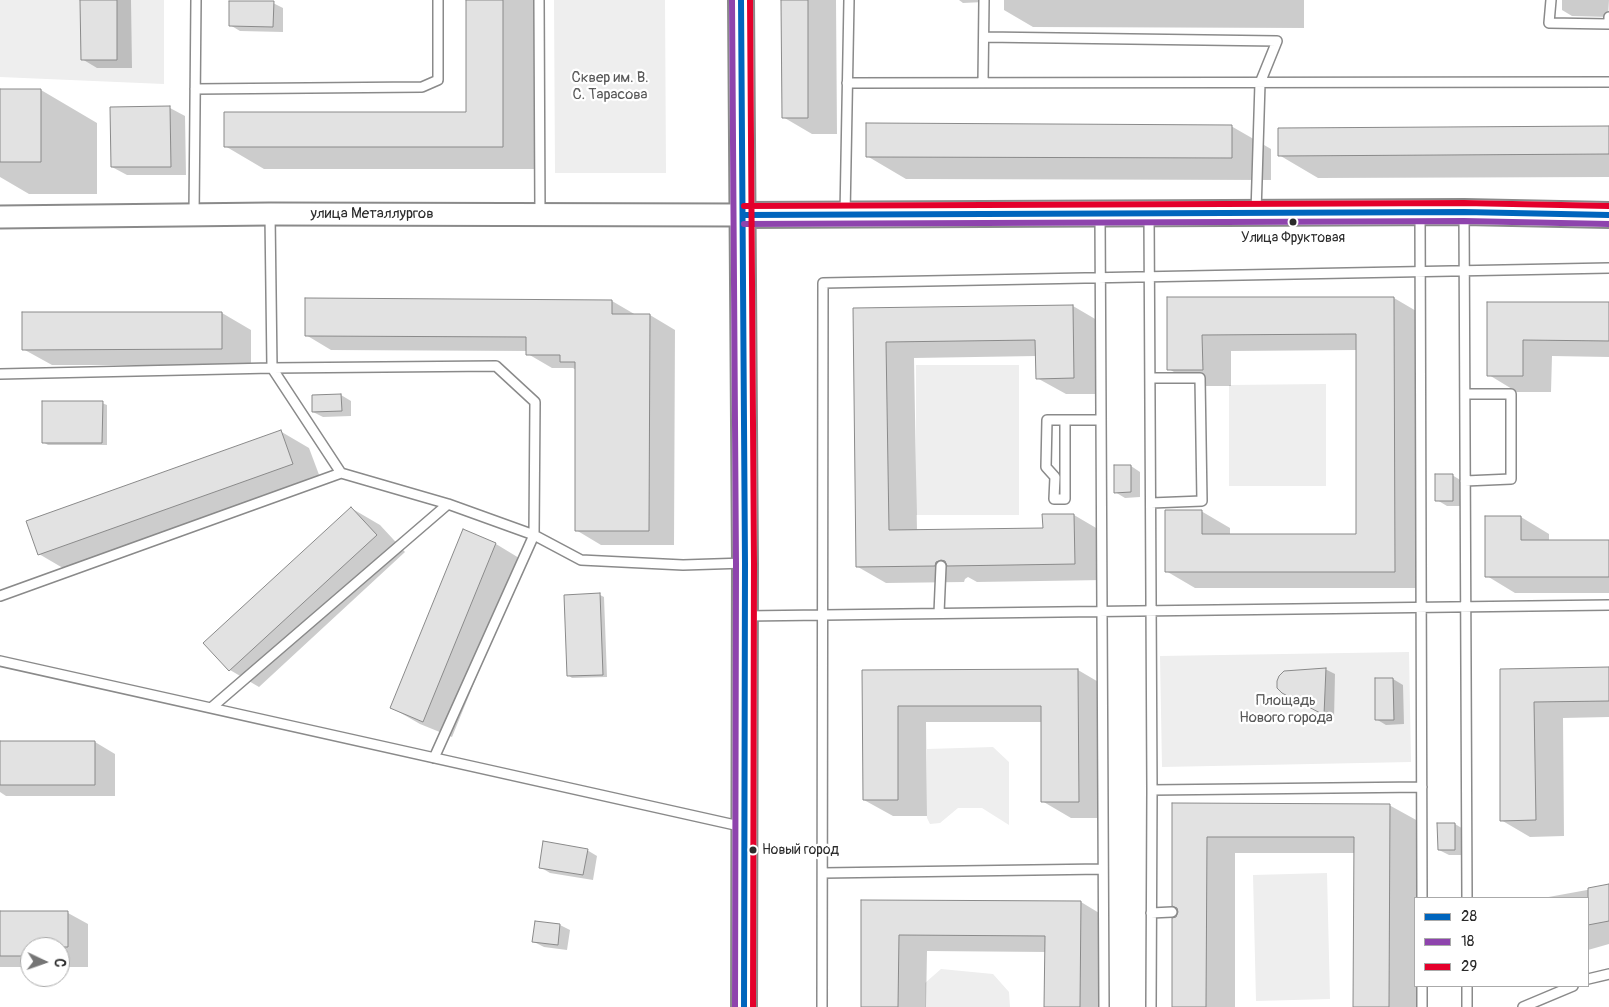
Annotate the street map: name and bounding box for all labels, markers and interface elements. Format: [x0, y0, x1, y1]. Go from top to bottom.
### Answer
park label: Сквер им. В. С. Тарасова [572, 69, 648, 104]
street label: улица Металлургов [310, 205, 434, 223]
marker: Улица Фруктовая [1288, 217, 1298, 227]
place label: Улица Фруктовая [1241, 230, 1345, 246]
park label: Площадь Нового города [1239, 692, 1333, 727]
place label: Новый город [762, 842, 839, 858]
marker: Новый город [748, 845, 758, 855]
legend [1414, 897, 1589, 987]
text: 28 [1461, 907, 1477, 926]
text: 18 [1461, 932, 1474, 951]
north arrow [20, 937, 70, 987]
text: 29 [1461, 957, 1477, 976]
text: С [51, 958, 68, 968]

